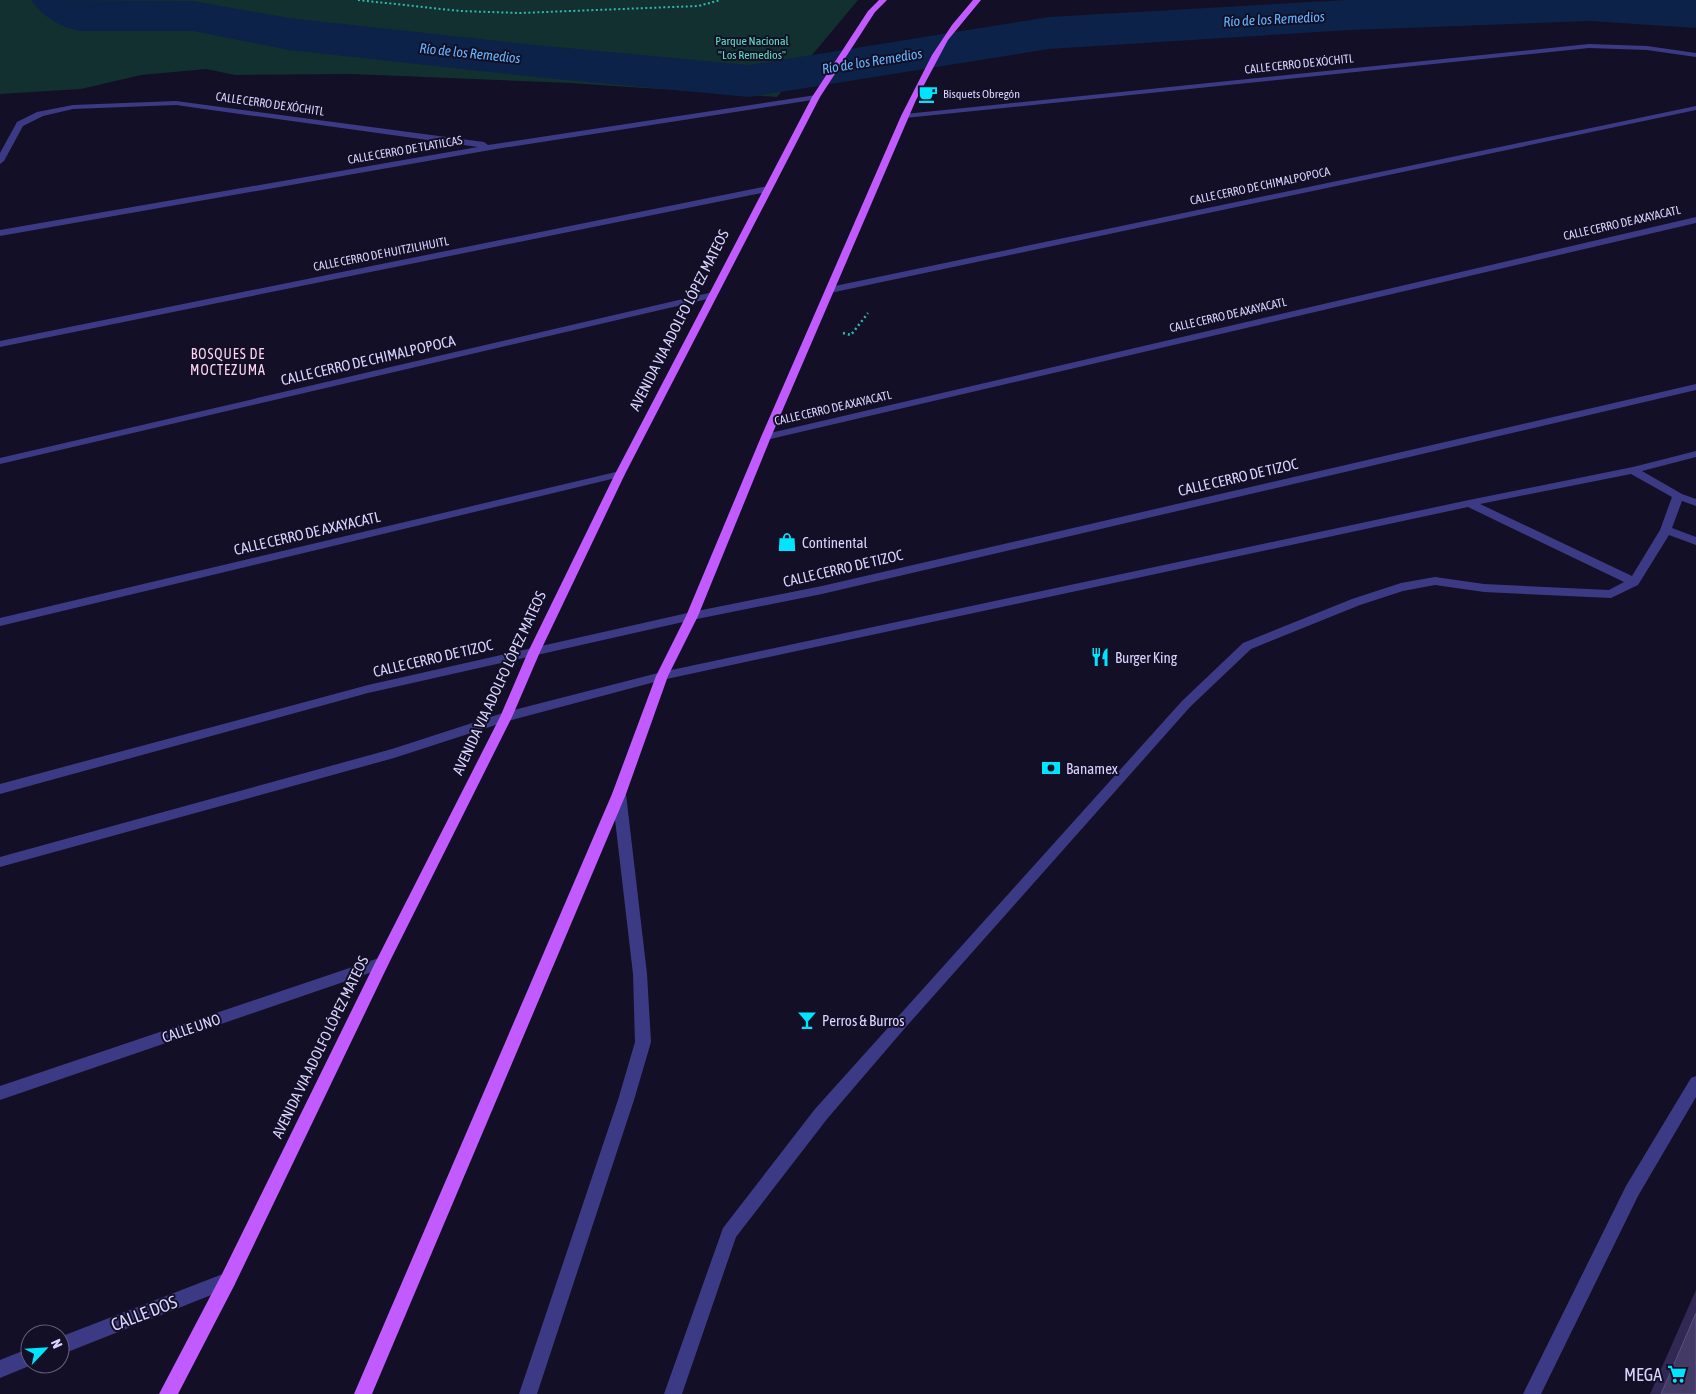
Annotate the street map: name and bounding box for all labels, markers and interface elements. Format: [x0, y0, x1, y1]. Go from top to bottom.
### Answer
water label: Río de los Remedios [1223, 8, 1325, 30]
park label: Parque Nacional "Los Remedios" [715, 34, 790, 62]
water label: Río de los Remedios [419, 40, 521, 66]
water label: Río de los Remedios [821, 45, 923, 77]
street label: CALLE CERRO DE XÓCHITL [1244, 51, 1354, 77]
cafe icon: Bisquets Obregón [917, 83, 939, 105]
place label: Bisquets Obregón [943, 87, 1020, 101]
street label: CALLE CERRO DE XÓCHITL [215, 89, 326, 119]
street label: CALLE CERRO DE TLATILCAS [347, 133, 463, 167]
street label: CALLE CERRO DE CHIMALPOPOCA [1189, 164, 1331, 208]
street label: CALLE CERRO DE AXAYACATL [1562, 203, 1682, 243]
street label: AVENIDA VIA ADOLFO LÓPEZ MATEOS [626, 227, 732, 413]
street label: CALLE CERRO DE HUITZILIHUITL [312, 234, 450, 274]
street label: CALLE CERRO DE AXAYACATL [1168, 295, 1288, 335]
street label: CALLE CERRO DE CHIMALPOPOCA [279, 331, 458, 388]
district label: BOSQUES DE MOCTEZUMA [190, 346, 266, 378]
street label: CALLE CERRO DE AXAYACATL [773, 388, 893, 428]
street label: CALLE CERRO DE TIZOC [1176, 455, 1300, 499]
street label: CALLE CERRO DE AXAYACATL [232, 508, 382, 558]
shop icon: Continental [776, 531, 798, 553]
place label: Continental [802, 534, 868, 551]
street label: CALLE CERRO DE TIZOC [781, 546, 905, 590]
street label: AVENIDA VIA ADOLFO LÓPEZ MATEOS [449, 588, 549, 778]
street label: CALLE CERRO DE TIZOC [371, 636, 495, 680]
restaurant icon: Burger King [1089, 646, 1111, 668]
place label: Burger King [1115, 649, 1178, 666]
bank icon: Banamex [1040, 757, 1062, 779]
place label: Banamex [1066, 760, 1118, 777]
street label: AVENIDA VIA ADOLFO LÓPEZ MATEOS [268, 953, 372, 1141]
bar icon: Perros & Burros [796, 1009, 818, 1031]
street label: CALLE UNO [160, 1010, 223, 1046]
place label: Perros & Burros [822, 1012, 905, 1029]
street label: CALLE DOS [108, 1291, 180, 1335]
north arrow [20, 1324, 70, 1374]
text: N [48, 1336, 66, 1351]
supermarket icon: MEGA [1666, 1363, 1688, 1385]
place label: MEGA [1624, 1364, 1662, 1385]

